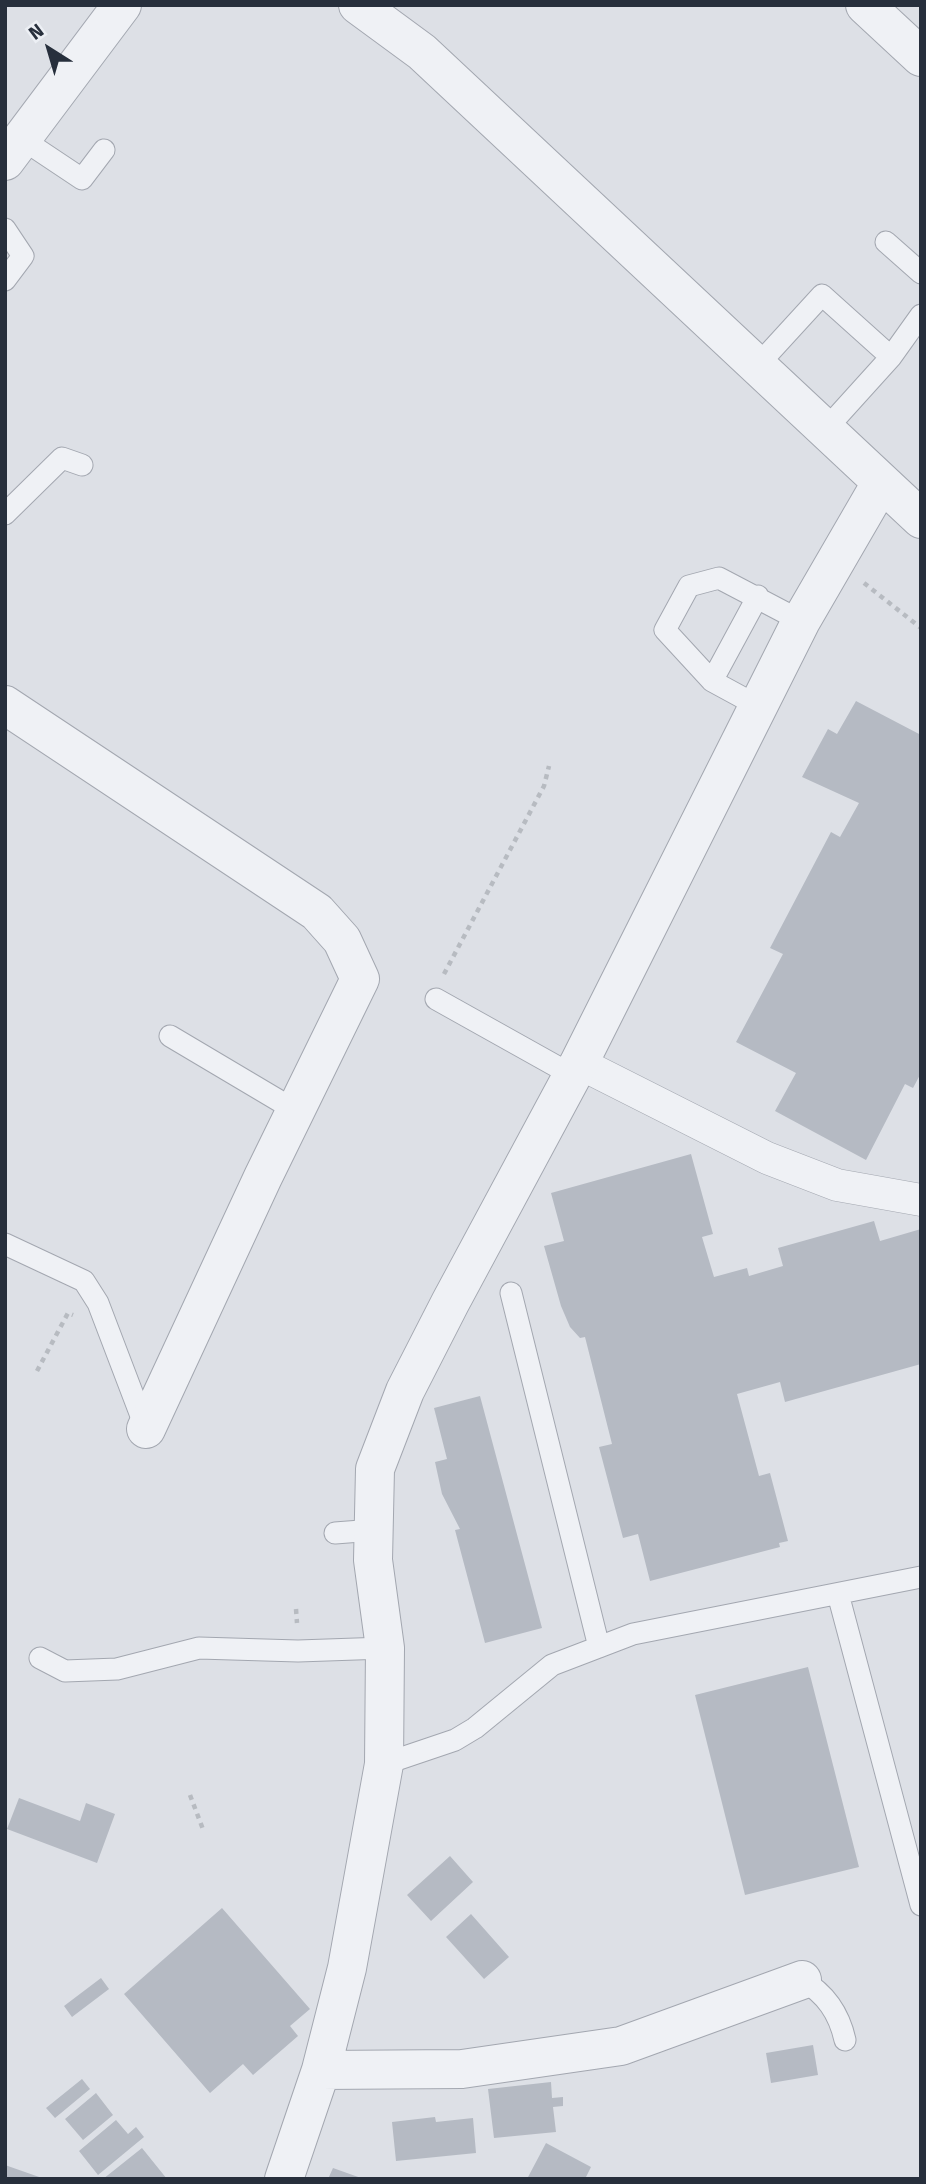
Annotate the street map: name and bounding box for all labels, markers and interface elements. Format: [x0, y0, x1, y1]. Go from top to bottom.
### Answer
north arrow [14, 14, 84, 84]
text: N [24, 19, 48, 45]

